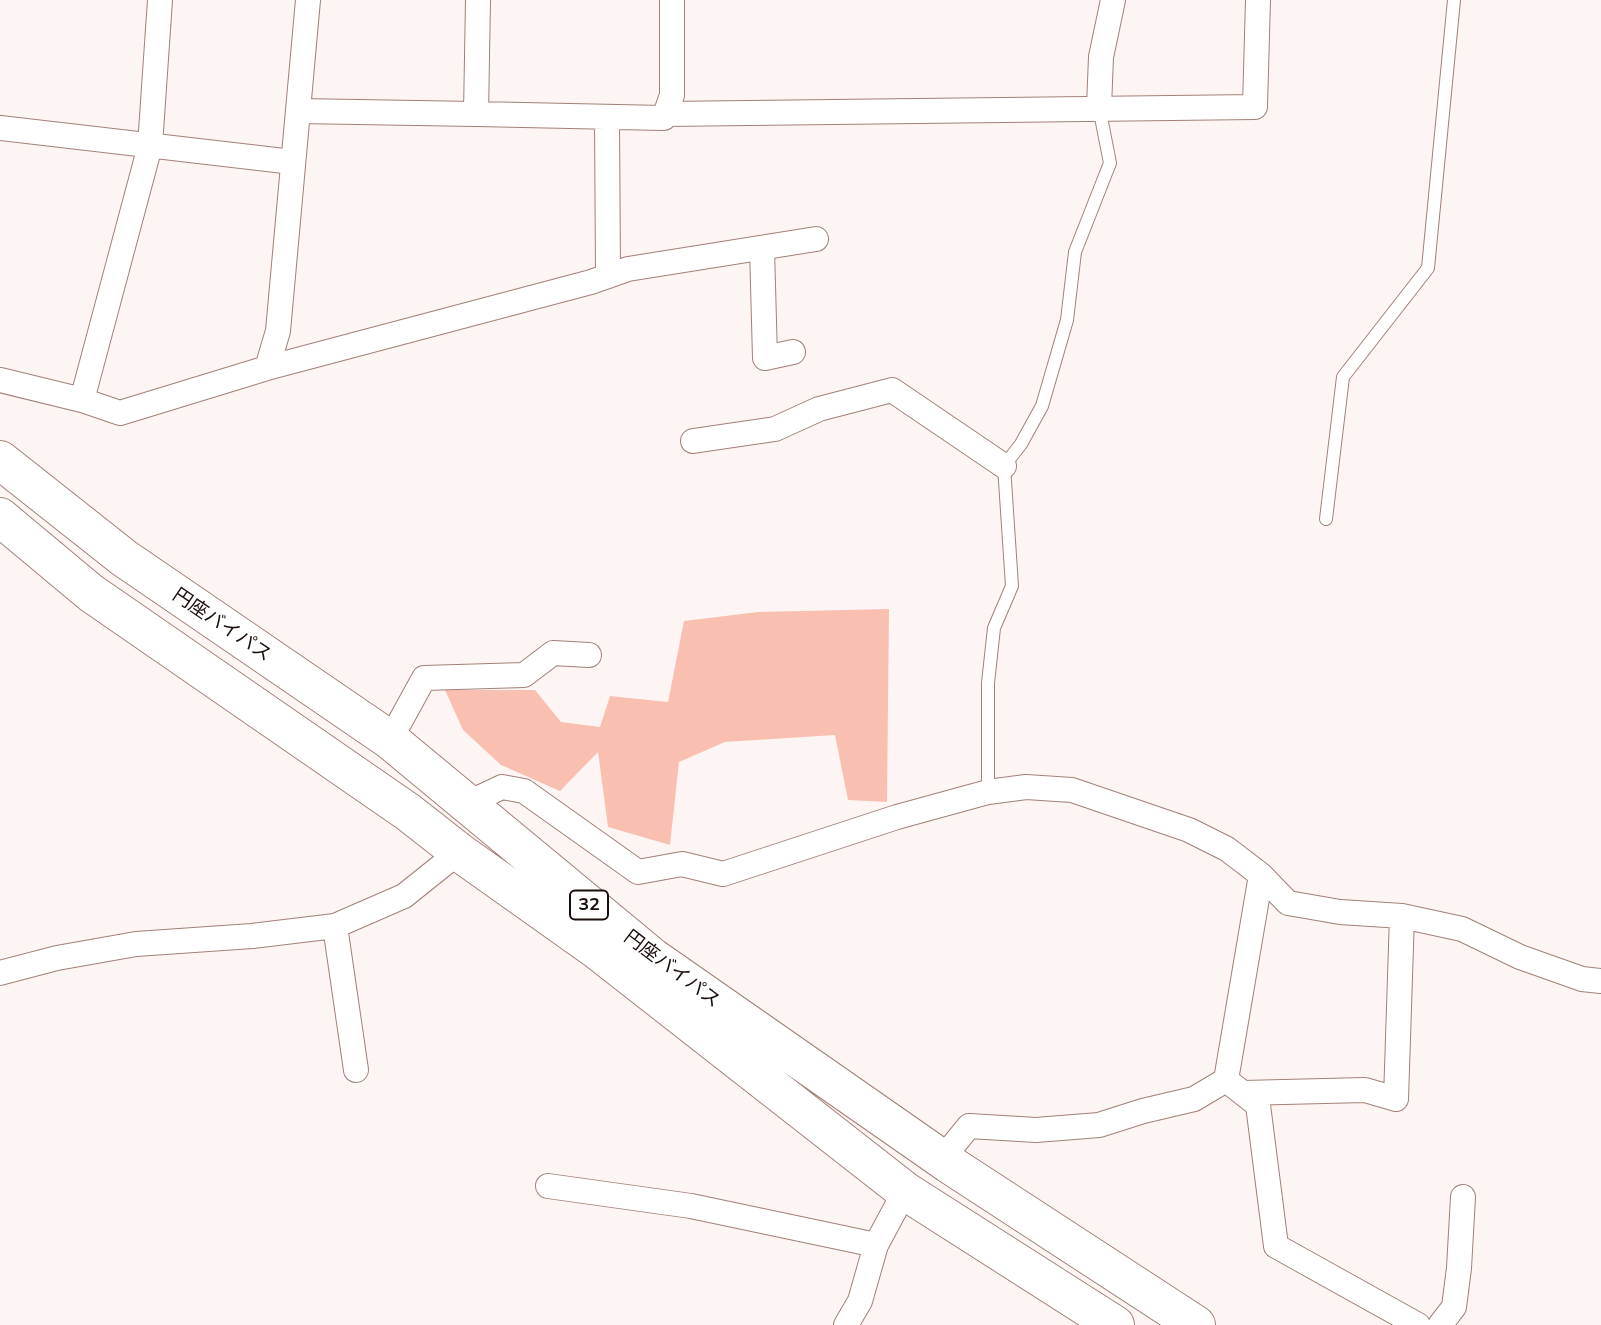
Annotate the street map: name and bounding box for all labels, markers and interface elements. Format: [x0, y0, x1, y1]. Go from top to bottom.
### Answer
street label: 円座バイパス [168, 584, 276, 666]
road number: 32 [570, 890, 608, 920]
street label: 円座バイパス [620, 926, 724, 1012]

